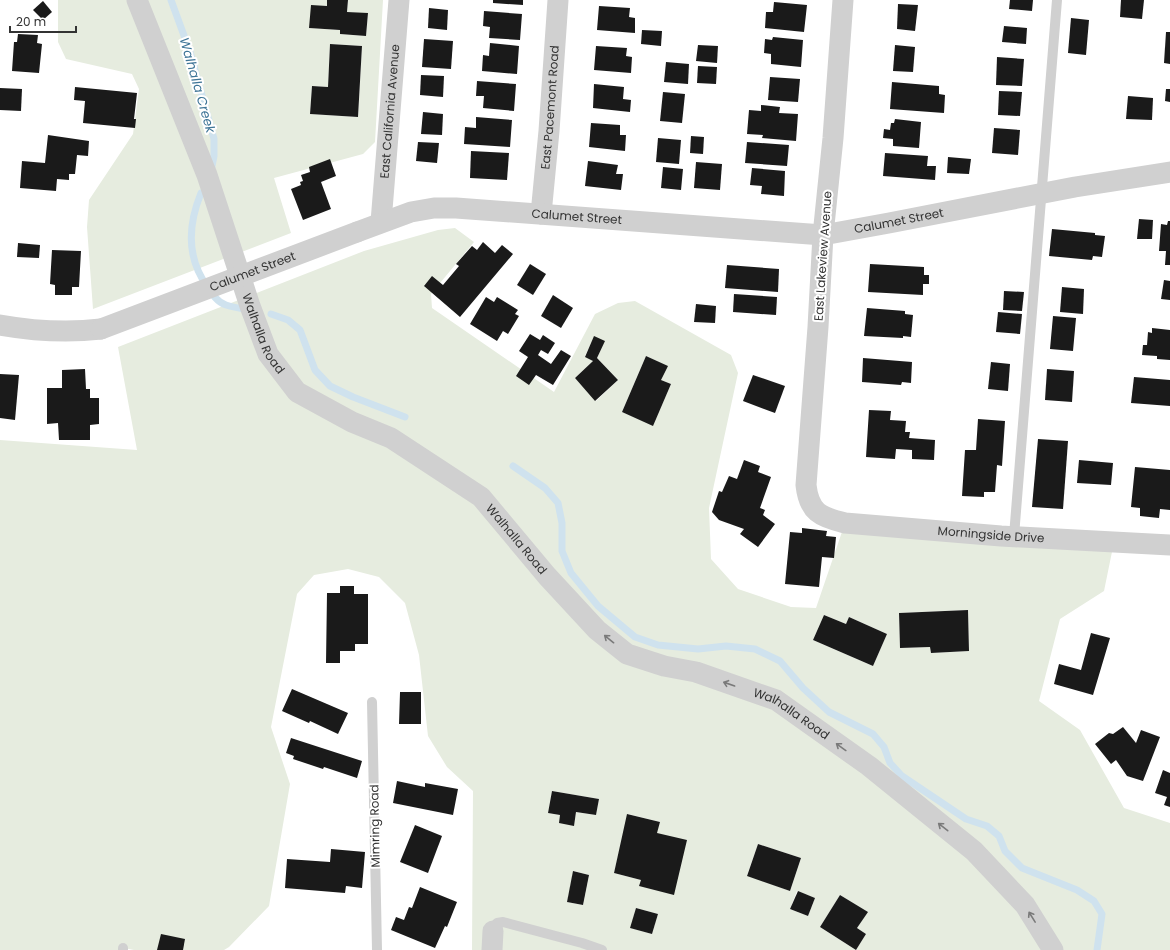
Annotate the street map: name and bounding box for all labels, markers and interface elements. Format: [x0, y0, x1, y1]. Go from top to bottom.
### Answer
scale bar [10, 8, 76, 34]
text: 20 m [16, 13, 46, 30]
water label: Walhalla Creek [175, 35, 221, 136]
street label: East California Avenue [376, 44, 403, 179]
street label: East Pacemont Road [536, 45, 563, 170]
street label: East Lakeview Avenue [809, 190, 836, 322]
street label: Calumet Street [853, 204, 945, 237]
street label: Calumet Street [531, 205, 623, 228]
street label: Calumet Street [207, 247, 298, 295]
street label: Walhalla Road [238, 291, 289, 377]
street label: Walhalla Road [482, 500, 551, 578]
street label: Morningside Drive [937, 522, 1045, 546]
one-way arrow [603, 635, 614, 644]
one-way arrow [723, 679, 735, 687]
street label: Walhalla Road [751, 684, 833, 743]
one-way arrow [836, 743, 847, 751]
street label: Mimring Road [365, 784, 384, 868]
one-way arrow [938, 823, 949, 831]
one-way arrow [1028, 911, 1036, 923]

